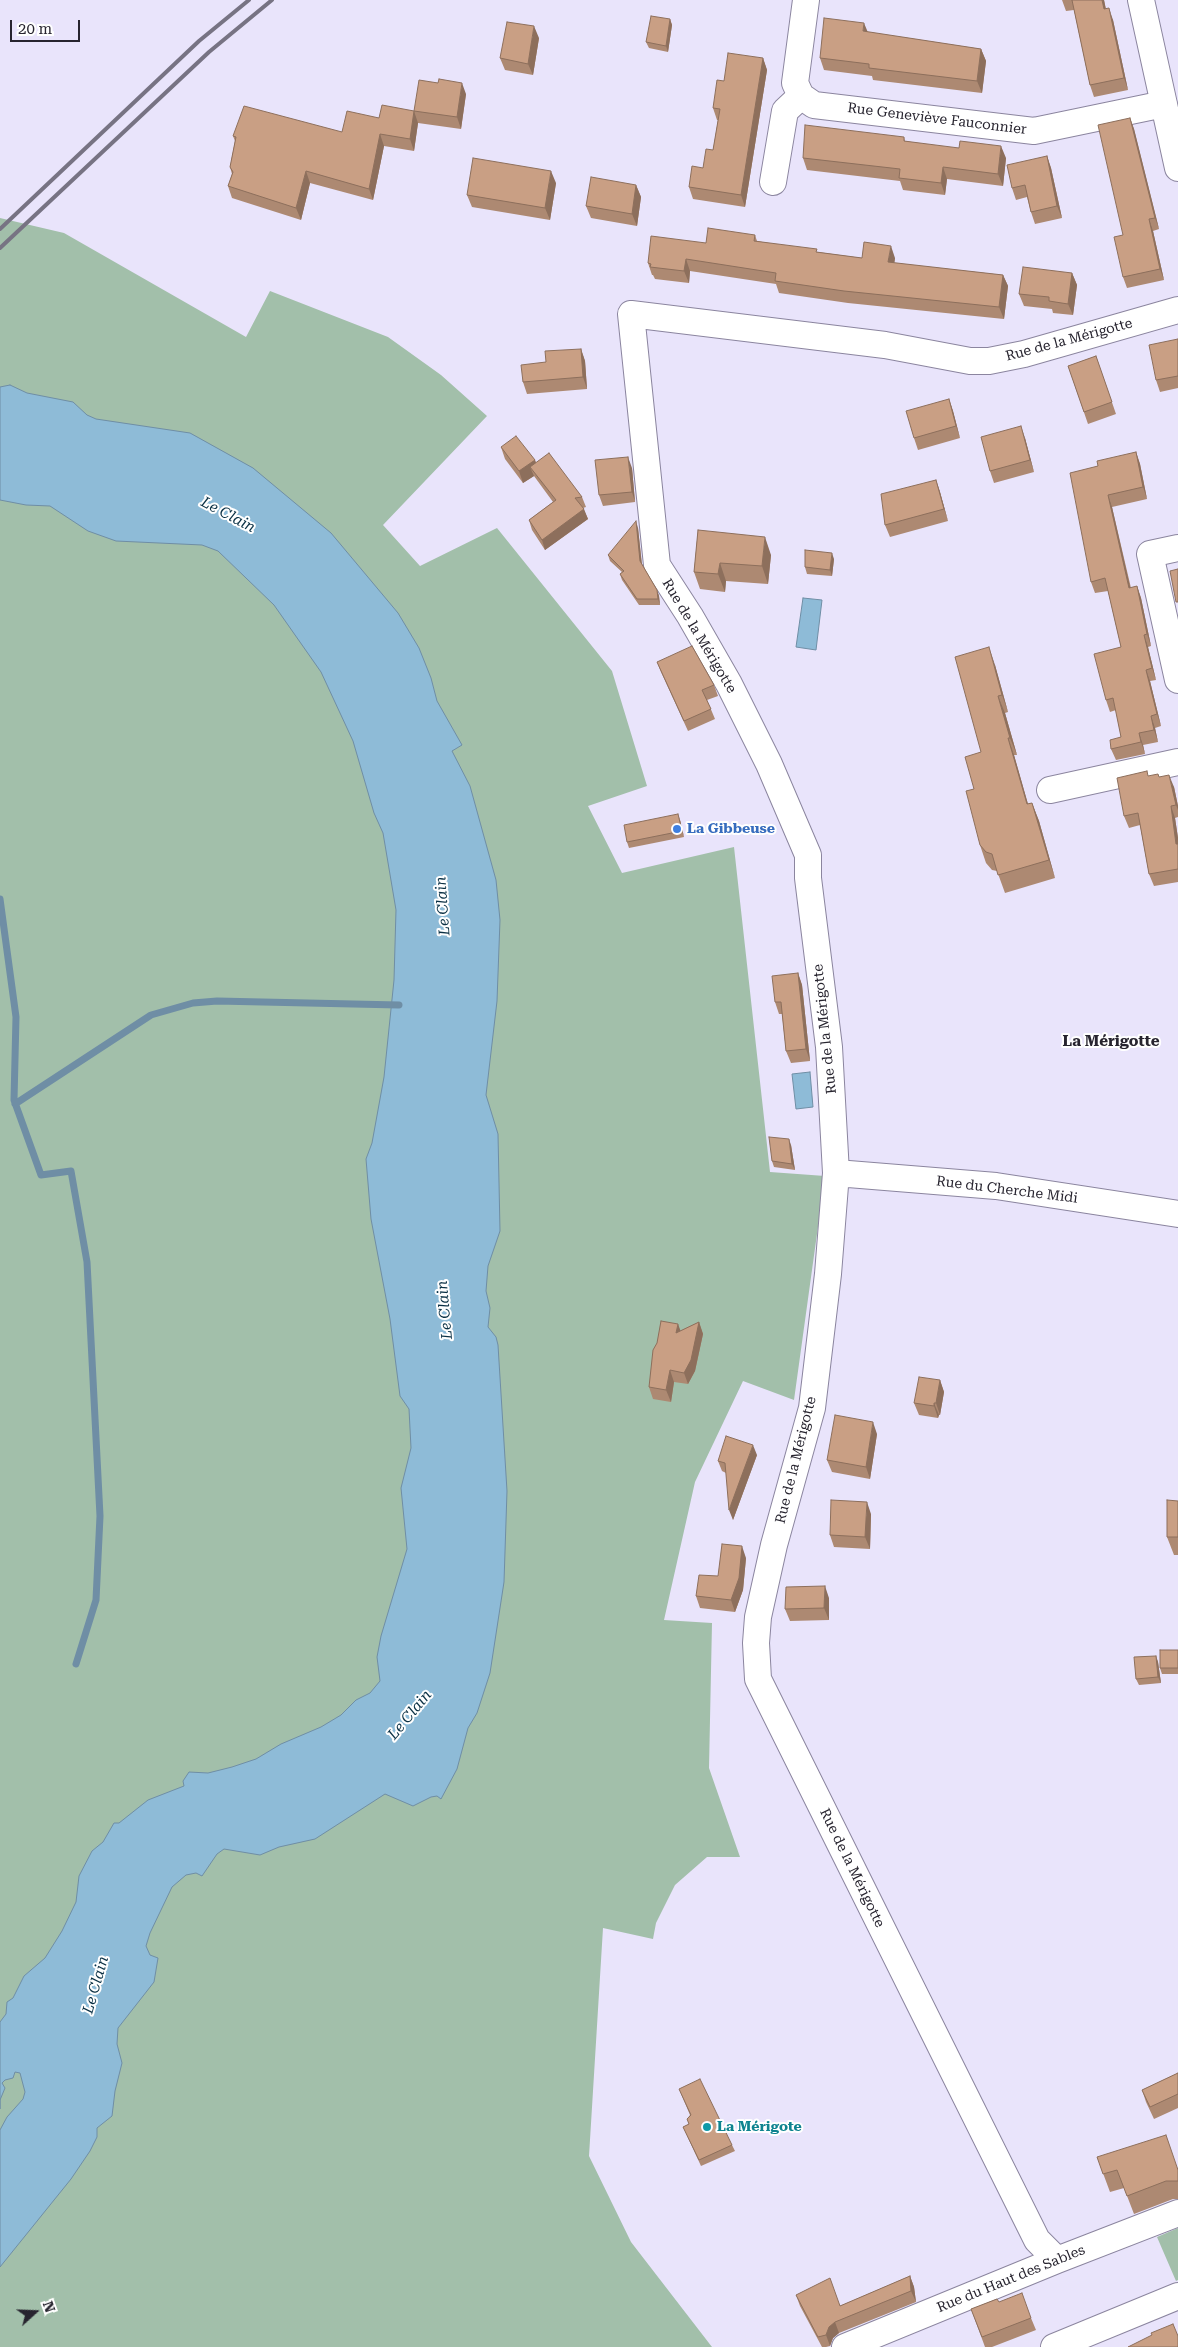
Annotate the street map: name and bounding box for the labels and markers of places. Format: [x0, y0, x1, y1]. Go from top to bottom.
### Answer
place label: La Gibbeuse [687, 821, 775, 837]
marker: La Gibbeuse [671, 823, 683, 835]
place label: La Mérigote [717, 2119, 802, 2135]
marker: La Mérigote [701, 2121, 713, 2133]

